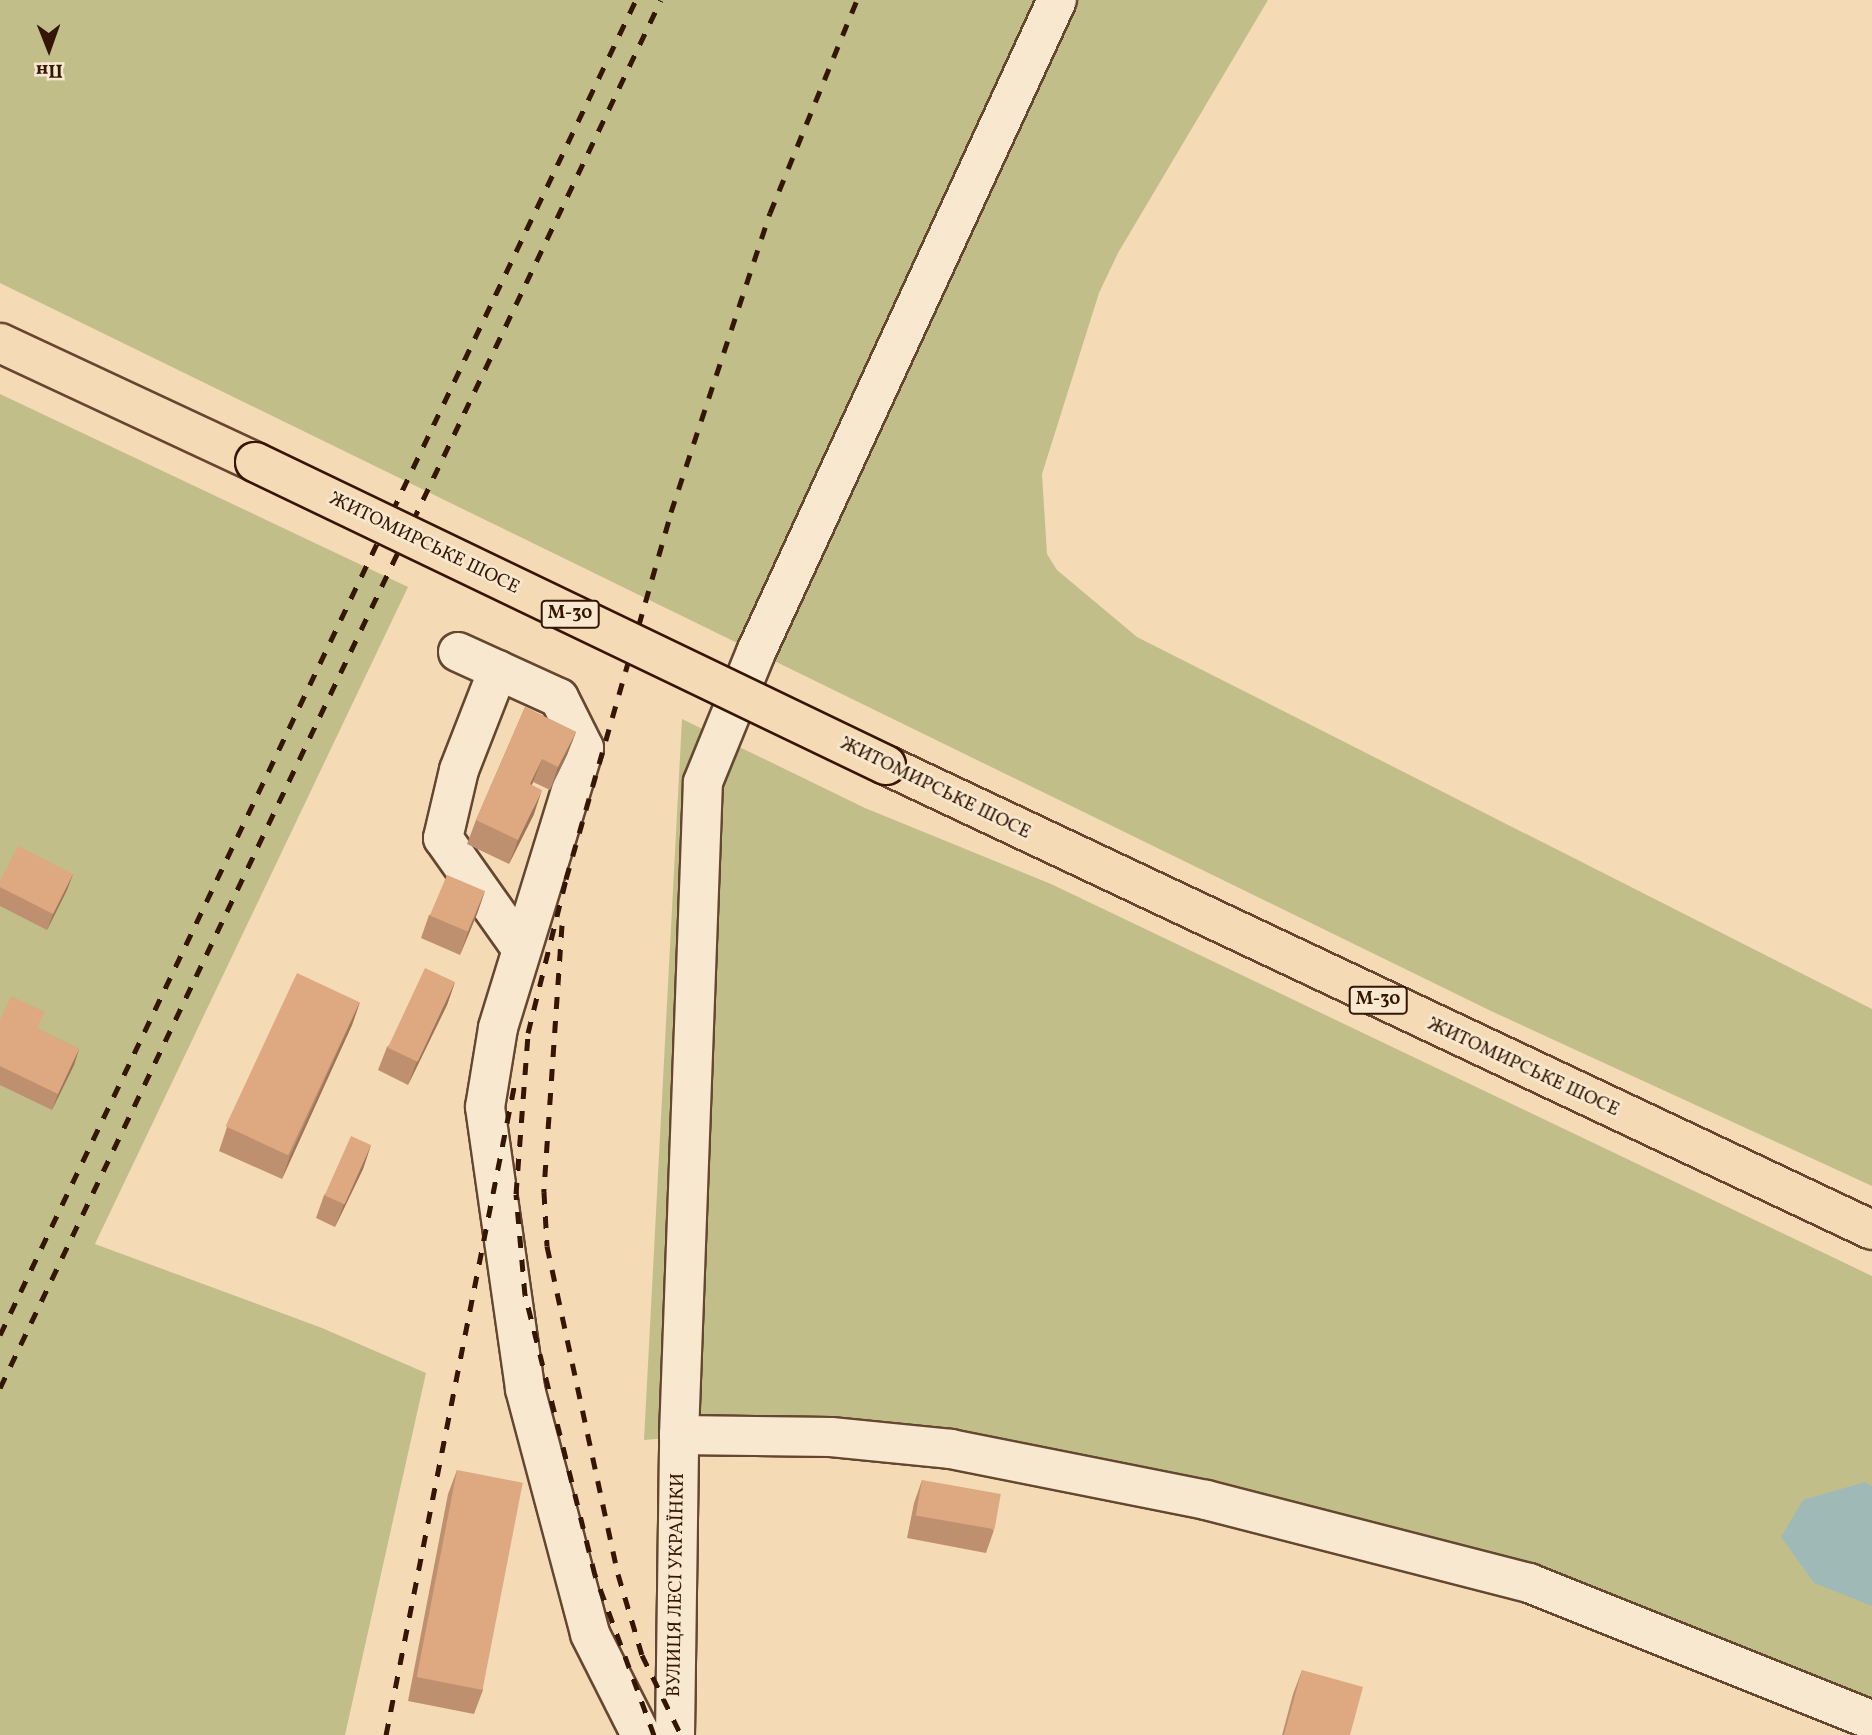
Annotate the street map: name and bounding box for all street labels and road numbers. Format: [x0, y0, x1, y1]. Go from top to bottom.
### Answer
street label: ЖИТОМИРСЬКЕ ШОСЕ [325, 488, 523, 600]
road number: М-30 [540, 600, 600, 628]
street label: ЖИТОМИРСЬКЕ ШОСЕ [836, 733, 1034, 845]
road number: М-30 [1348, 986, 1408, 1015]
street label: ЖИТОМИРСЬКЕ ШОСЕ [1424, 1014, 1622, 1122]
street label: ВУЛИЦЯ ЛЕСІ УКРАЇНКИ [664, 1473, 690, 1697]

